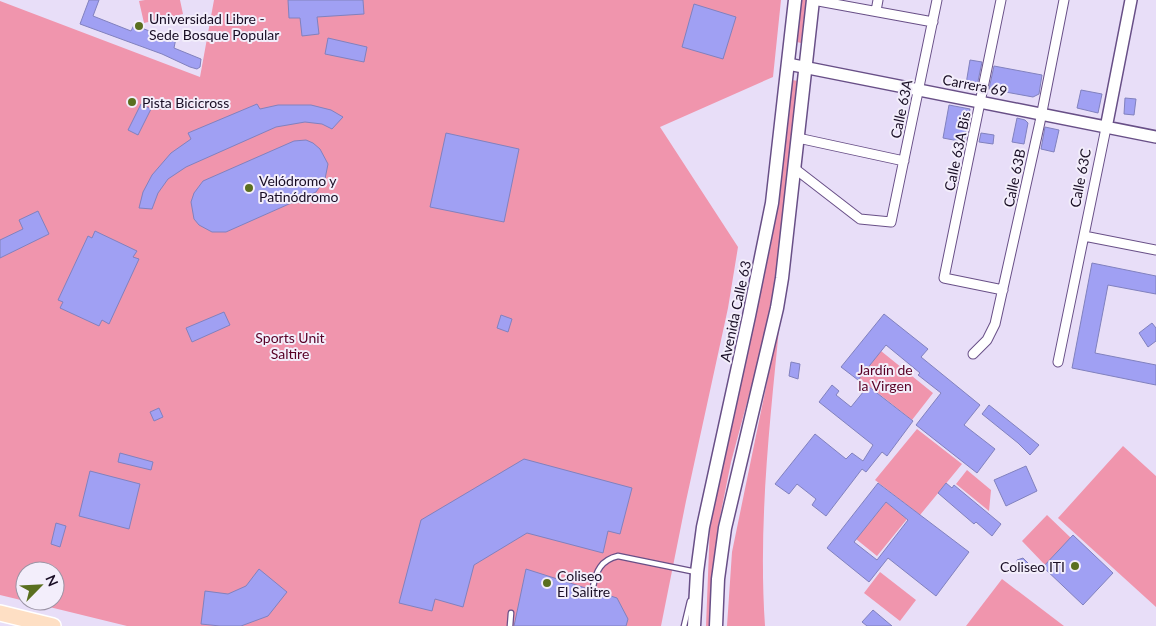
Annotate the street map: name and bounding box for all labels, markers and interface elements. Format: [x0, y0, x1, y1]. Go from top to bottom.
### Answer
place label: Universidad Libre - Sede Bosque Popular [149, 10, 279, 43]
marker: Universidad Libre - Sede Bosque Popular [133, 20, 145, 32]
street label: Carrera 69 [941, 70, 1009, 100]
street label: Calle 63A [886, 78, 916, 140]
place label: Pista Bicicross [142, 94, 229, 111]
marker: Pista Bicicross [126, 96, 138, 108]
street label: Calle 63A Bis [940, 110, 974, 192]
street label: Calle 63B [1000, 147, 1028, 209]
street label: Calle 63C [1066, 147, 1094, 209]
place label: Velódromo y Patinódromo [259, 172, 339, 205]
marker: Velódromo y Patinódromo [243, 182, 255, 194]
street label: Avenida Calle 63 [716, 259, 754, 363]
park label: Sports Unit Saltire [255, 329, 325, 362]
park label: Jardín de la Virgen [857, 361, 913, 394]
place label: Coliseo ITI [1000, 558, 1065, 575]
marker: Coliseo ITI [1069, 560, 1081, 572]
north arrow [15, 561, 65, 611]
place label: Coliseo El Salitre [557, 567, 610, 600]
text: N [42, 572, 62, 589]
marker: Coliseo El Salitre [541, 577, 553, 589]

